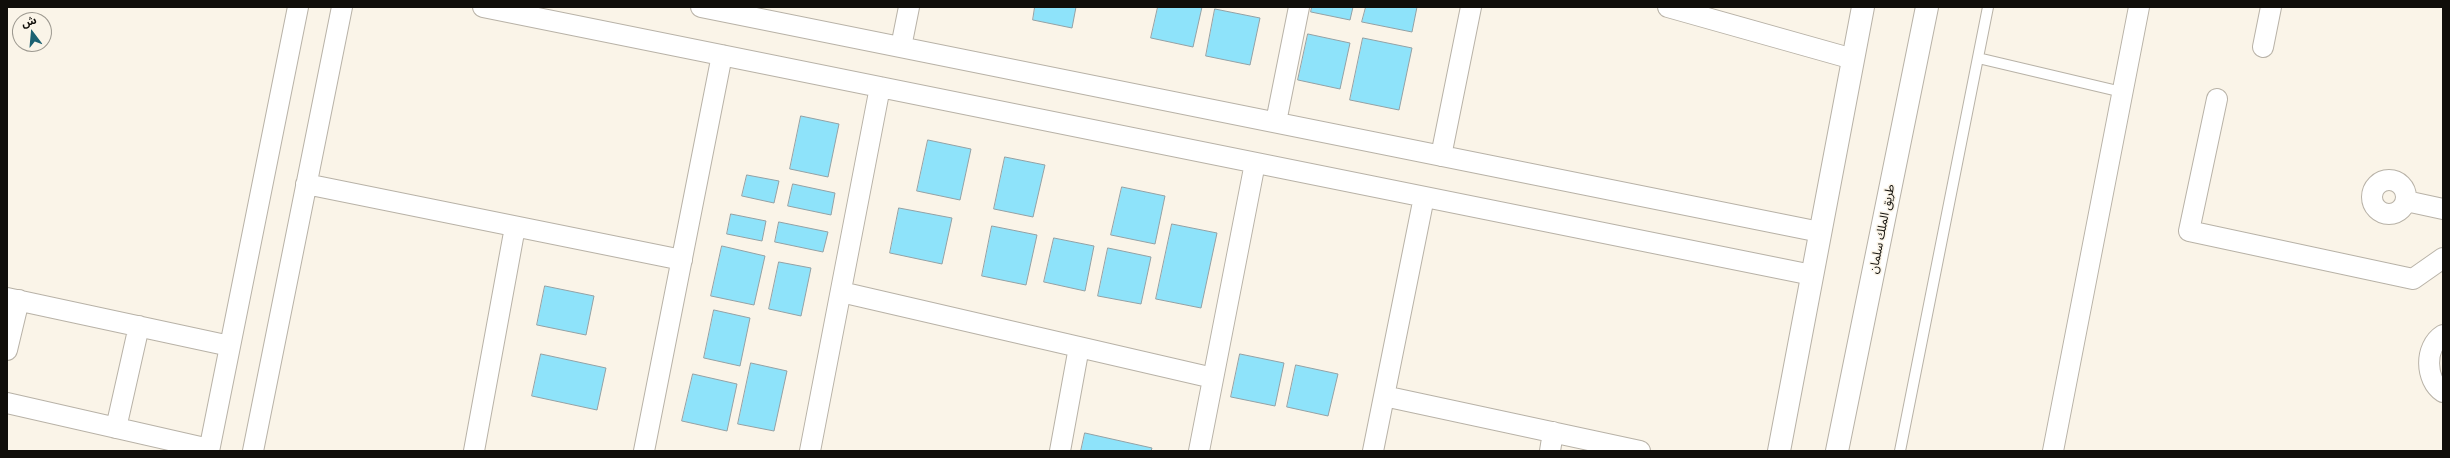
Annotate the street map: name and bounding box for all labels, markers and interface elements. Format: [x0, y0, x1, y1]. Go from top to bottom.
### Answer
north arrow [12, 12, 52, 52]
text: ش [20, 14, 38, 29]
street label: طريق الملك سلمان [1866, 183, 1898, 275]

